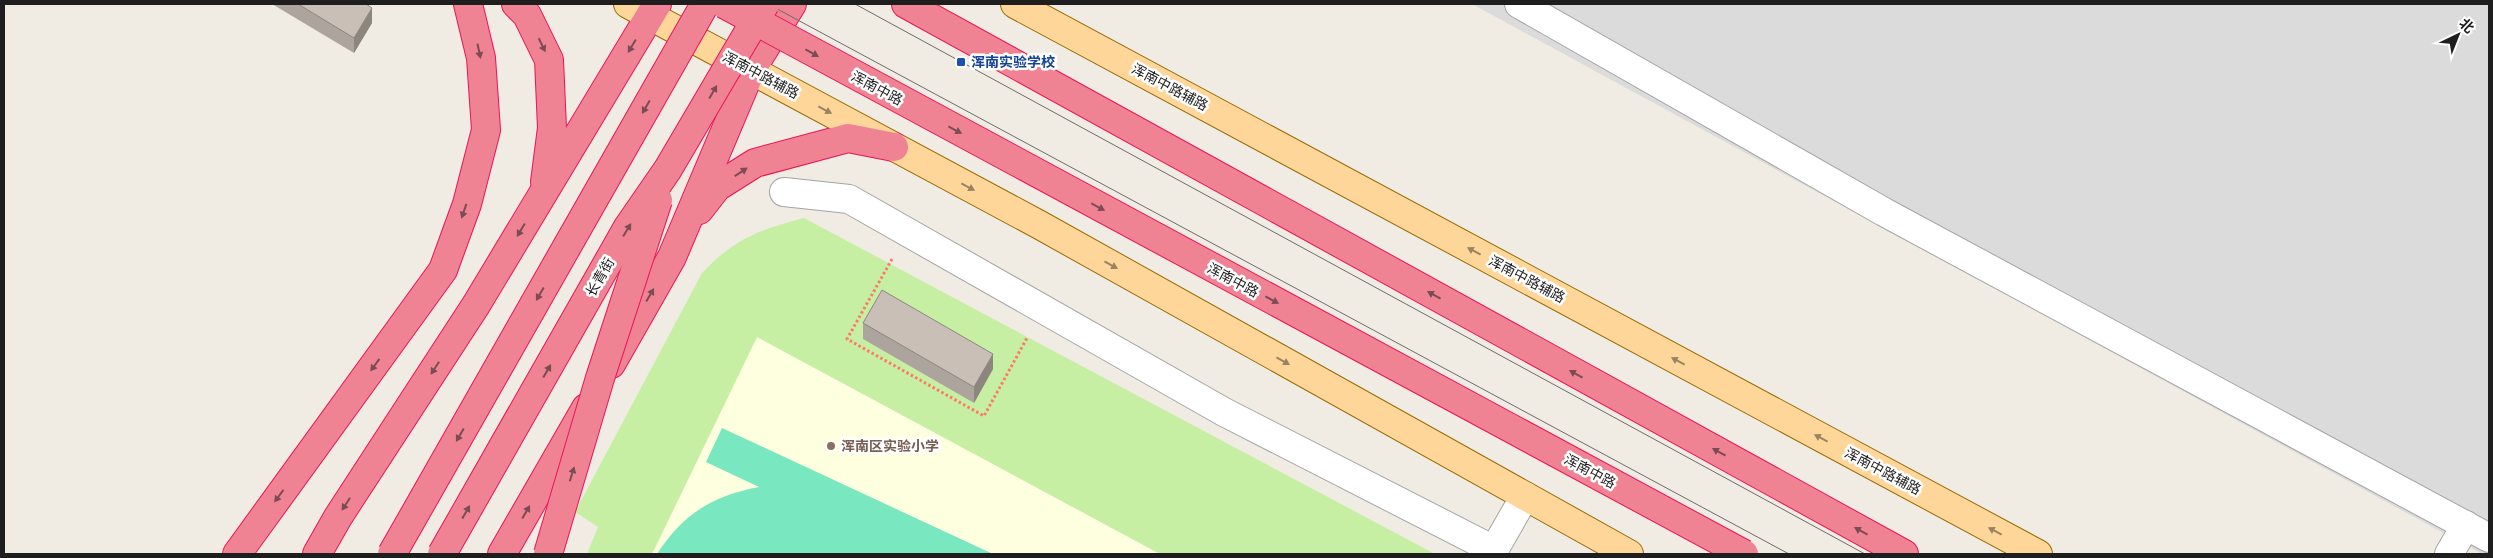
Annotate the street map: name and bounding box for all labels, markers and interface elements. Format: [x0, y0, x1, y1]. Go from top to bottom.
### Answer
north arrow [2433, 10, 2483, 60]
text: 北 [2456, 13, 2479, 37]
one-way arrow [538, 38, 546, 52]
one-way arrow [628, 39, 637, 52]
one-way arrow [476, 44, 484, 60]
street label: 浑南中路辅路 [720, 46, 803, 103]
one-way arrow [806, 48, 819, 57]
place label: 浑南实验学校 [971, 52, 1055, 71]
marker: 浑南实验学校 [955, 56, 967, 68]
street label: 浑南中路辅路 [1129, 58, 1212, 115]
street label: 浑南中路 [848, 66, 906, 109]
one-way arrow [709, 85, 718, 98]
one-way arrow [642, 100, 650, 114]
one-way arrow [818, 106, 832, 114]
one-way arrow [948, 126, 963, 134]
one-way arrow [734, 167, 748, 176]
one-way arrow [961, 183, 975, 191]
one-way arrow [460, 203, 468, 218]
one-way arrow [1091, 203, 1106, 211]
one-way arrow [517, 223, 526, 237]
one-way arrow [623, 223, 632, 236]
one-way arrow [1466, 247, 1481, 255]
street label: 浑南中路辅路 [1486, 250, 1569, 307]
street label: 长青街 [581, 254, 618, 300]
street label: 浑南中路 [1204, 258, 1262, 301]
one-way arrow [1103, 261, 1118, 269]
one-way arrow [535, 287, 544, 301]
one-way arrow [646, 289, 655, 302]
one-way arrow [1427, 291, 1441, 299]
one-way arrow [1266, 296, 1279, 305]
one-way arrow [1276, 357, 1291, 365]
one-way arrow [1671, 357, 1686, 365]
one-way arrow [370, 358, 380, 372]
one-way arrow [430, 361, 440, 374]
one-way arrow [542, 364, 551, 377]
one-way arrow [1569, 370, 1584, 378]
one-way arrow [455, 429, 464, 442]
one-way arrow [1814, 434, 1829, 442]
place label: 浑南区实验小学 [841, 436, 939, 455]
marker: 浑南区实验小学 [825, 440, 837, 452]
street label: 浑南中路辅路 [1842, 442, 1925, 499]
one-way arrow [1711, 448, 1726, 456]
street label: 浑南中路 [1561, 449, 1619, 492]
one-way arrow [568, 466, 576, 481]
one-way arrow [274, 489, 284, 503]
one-way arrow [342, 497, 351, 511]
one-way arrow [462, 505, 471, 518]
one-way arrow [522, 505, 530, 519]
one-way arrow [1854, 526, 1868, 535]
one-way arrow [1988, 527, 2003, 535]

